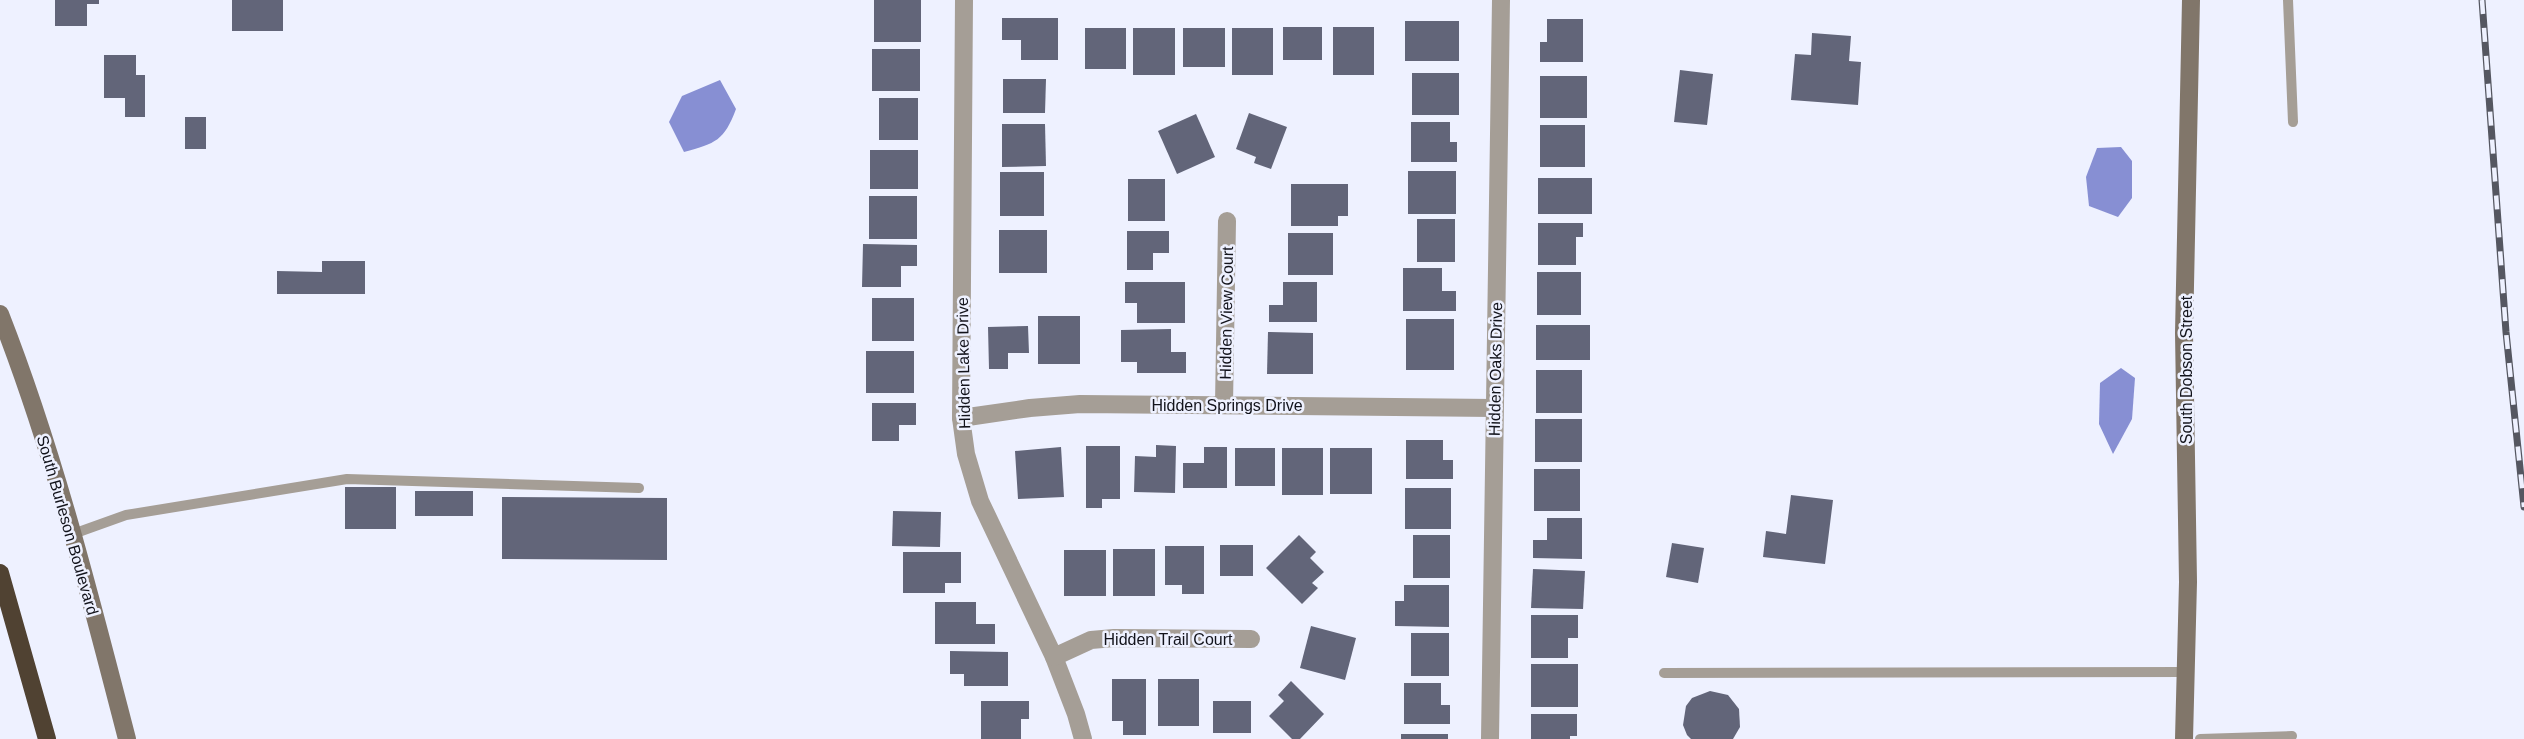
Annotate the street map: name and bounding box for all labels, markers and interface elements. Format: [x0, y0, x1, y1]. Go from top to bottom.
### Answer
street label: Hidden View Court [1217, 246, 1236, 380]
street label: South Dobson Street [2178, 295, 2195, 444]
street label: Hidden Lake Drive [954, 297, 973, 429]
street label: Hidden Oaks Drive [1486, 302, 1505, 436]
street label: Hidden Springs Drive [1151, 397, 1303, 414]
street label: South Burleson Boulevard [34, 433, 101, 617]
street label: Hidden Trail Court [1104, 631, 1233, 648]

